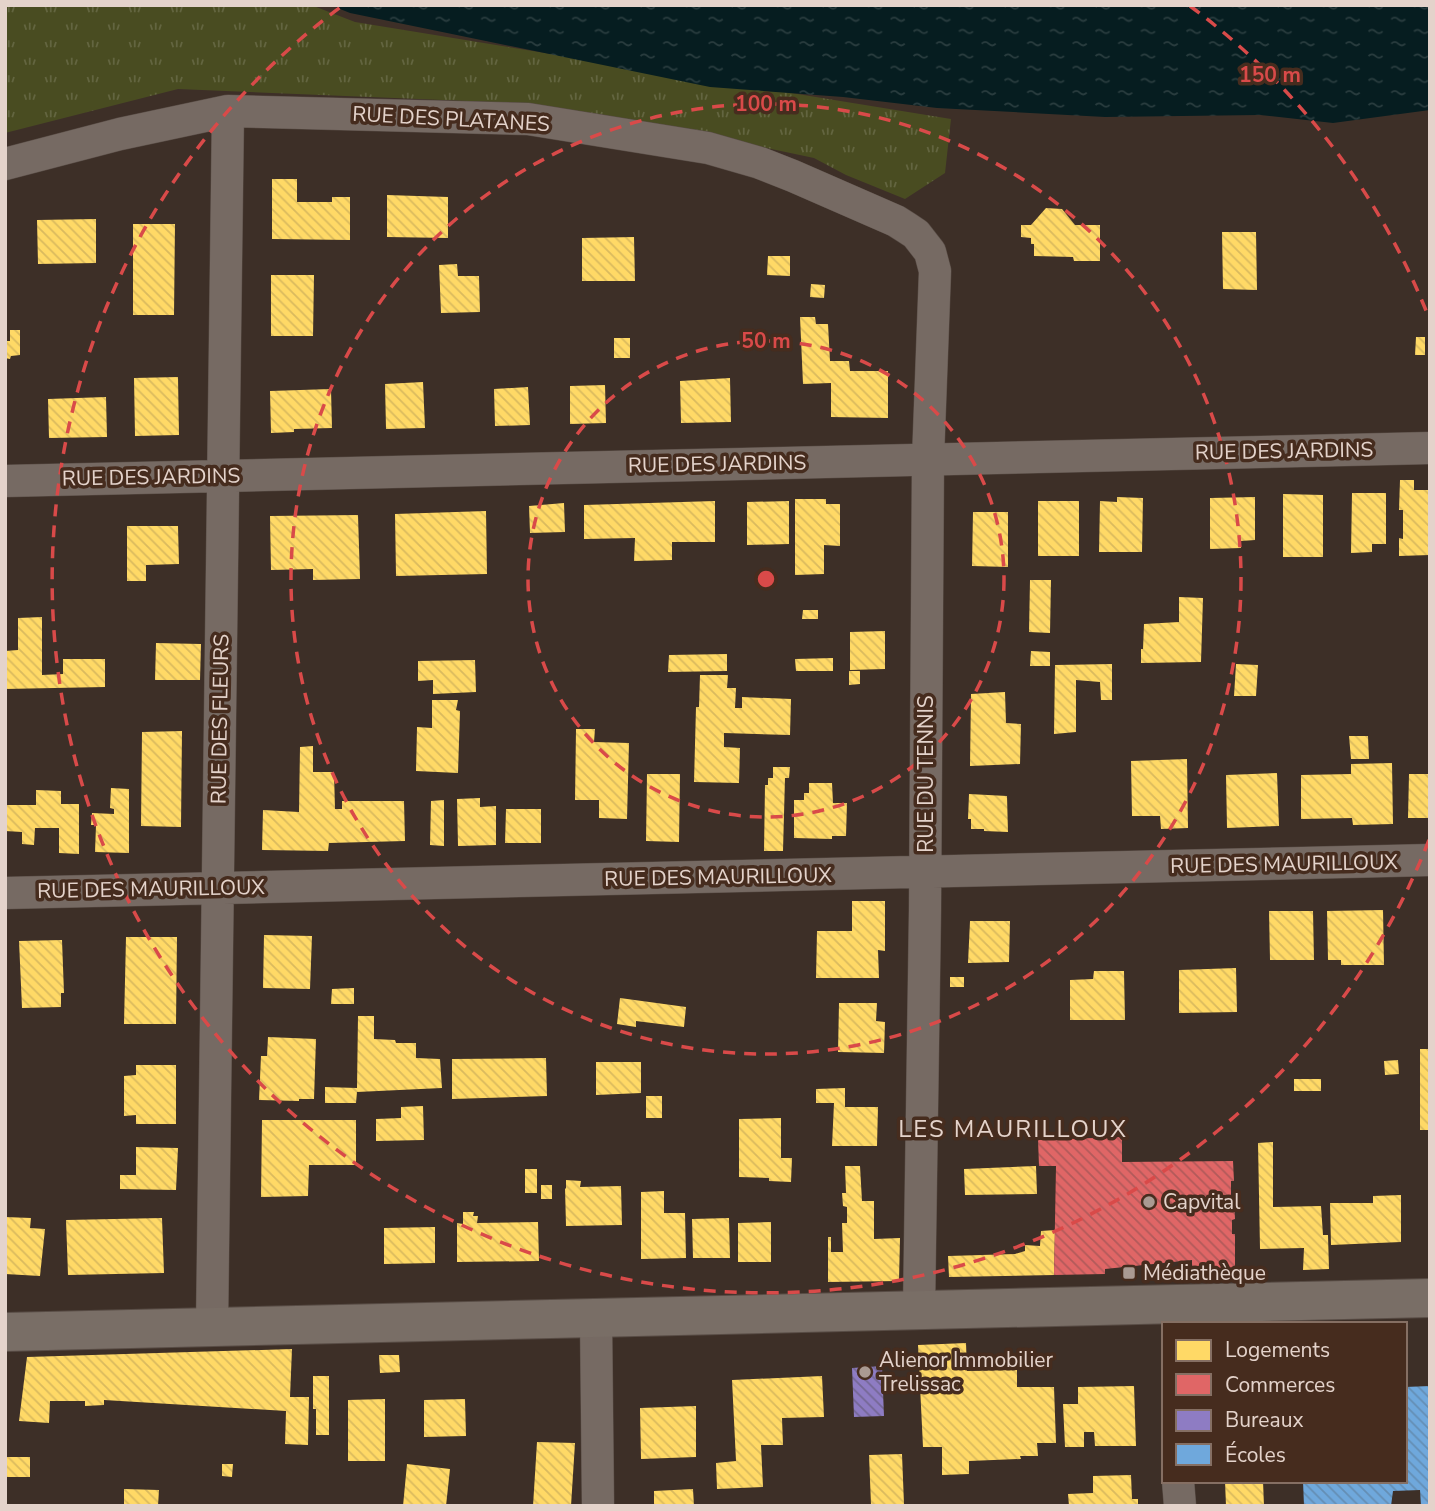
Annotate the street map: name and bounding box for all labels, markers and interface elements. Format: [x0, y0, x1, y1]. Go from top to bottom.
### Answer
text: 150 m [1239, 61, 1301, 89]
text: 100 m [735, 90, 797, 118]
street label: RUE DES PLATANES [352, 100, 551, 138]
text: 50 m [741, 327, 791, 355]
street label: RUE DES JARDINS [1195, 435, 1374, 467]
street label: RUE DES JARDINS [628, 448, 807, 480]
street label: RUE DES JARDINS [62, 461, 241, 493]
centre of rings [754, 567, 778, 591]
street label: RUE DES FLEURS [205, 634, 235, 804]
street label: RUE DU TENNIS [912, 695, 940, 853]
street label: RUE DES MAURILLOUX [1170, 848, 1398, 880]
street label: RUE DES MAURILLOUX [604, 861, 832, 893]
street label: RUE DES MAURILLOUX [37, 873, 265, 905]
district label: LES MAURILLOUX [898, 1113, 1128, 1145]
place label: Capvital [1163, 1188, 1241, 1216]
marker: Capvital [1141, 1194, 1157, 1210]
place label: Médiathèque [1143, 1259, 1266, 1287]
marker: Médiathèque [1121, 1265, 1137, 1281]
legend [1162, 1322, 1407, 1483]
text: Logements [1225, 1336, 1330, 1364]
place label: Alienor Immobilier Trelissac [879, 1346, 1053, 1398]
marker: Alienor Immobilier Trelissac [857, 1364, 873, 1380]
text: Commerces [1225, 1371, 1335, 1399]
text: Bureaux [1225, 1406, 1303, 1434]
text: Écoles [1225, 1441, 1286, 1469]

